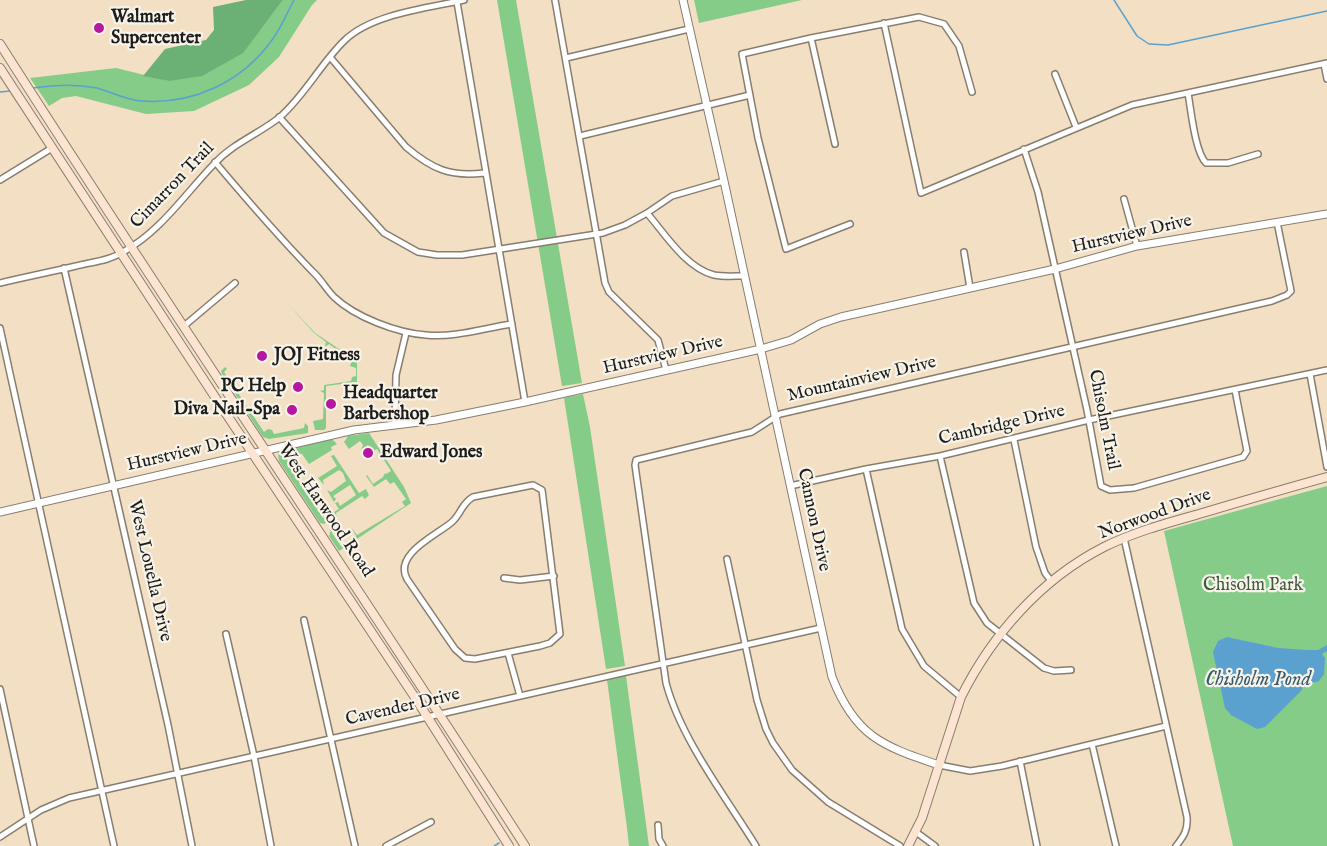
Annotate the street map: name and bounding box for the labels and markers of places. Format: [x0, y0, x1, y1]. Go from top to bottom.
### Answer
place label: Walmart Supercenter [111, 7, 201, 50]
marker: Walmart Supercenter [92, 21, 106, 35]
place label: JOJ Fitness [274, 345, 360, 367]
marker: JOJ Fitness [255, 349, 269, 363]
place label: PC Help [221, 376, 286, 398]
marker: PC Help [291, 380, 305, 394]
place label: Headquarter Barbershop [343, 383, 438, 426]
marker: Headquarter Barbershop [324, 397, 338, 411]
place label: Diva Nail-Spa [173, 399, 280, 421]
marker: Diva Nail-Spa [285, 403, 299, 417]
place label: Edward Jones [380, 442, 482, 464]
marker: Edward Jones [361, 446, 375, 460]

